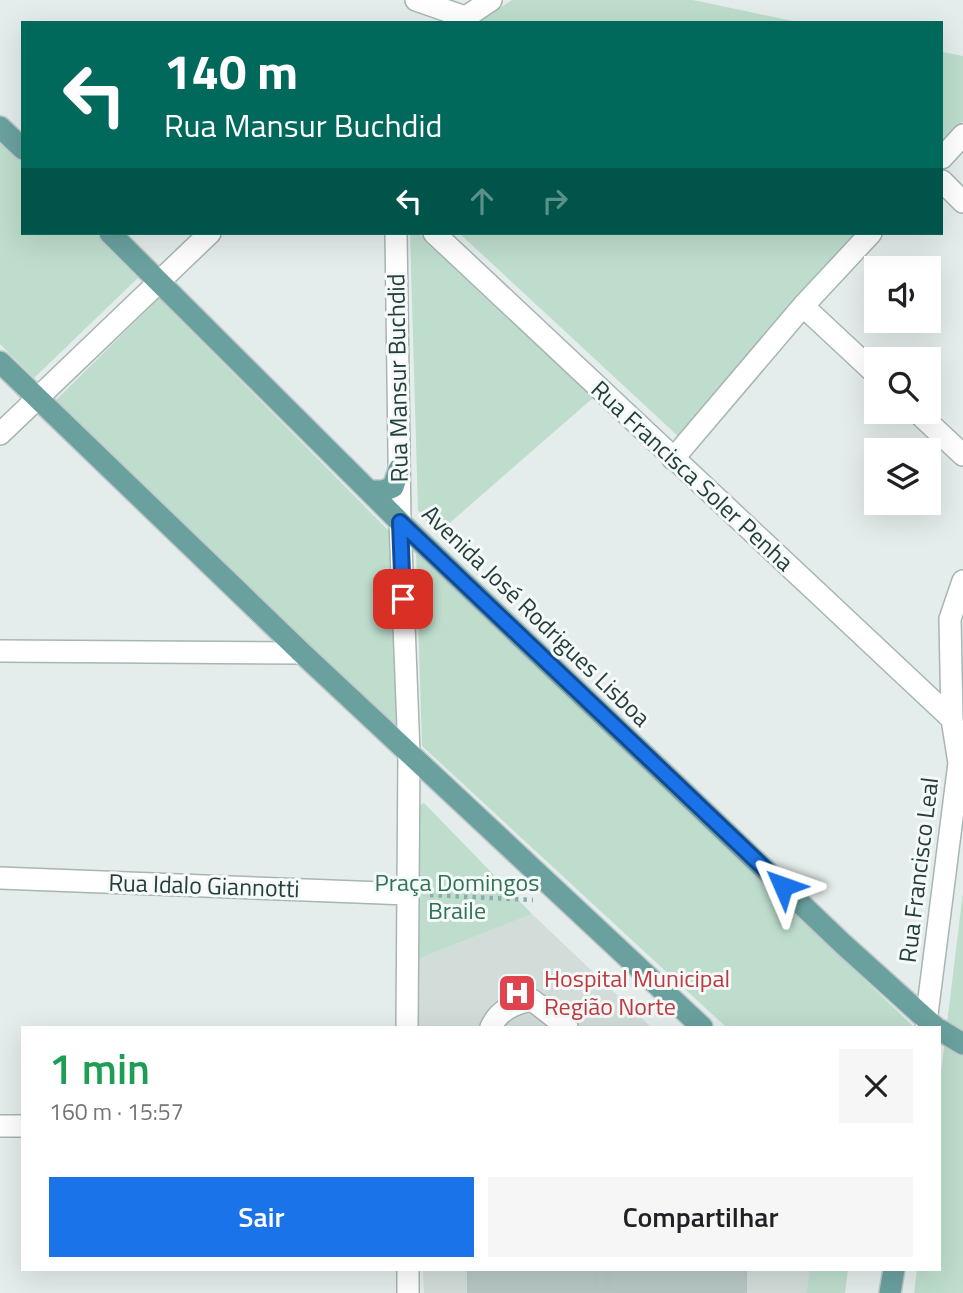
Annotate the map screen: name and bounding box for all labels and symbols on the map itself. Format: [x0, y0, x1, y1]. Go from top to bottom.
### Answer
street label: Rua Mansur Buchdid [377, 273, 417, 483]
street label: Rua Francisca Soler Penha [583, 371, 802, 579]
street label: Avenida José Rodrigues Lisboa [414, 496, 659, 734]
pin [373, 569, 433, 629]
street label: Rua Francisco Leal [889, 775, 947, 965]
position arrow [746, 849, 820, 923]
street label: Rua Idalo Giannotti [108, 864, 300, 906]
park label: Praça Domingos Braile [375, 864, 539, 928]
place label: Hospital Municipal Região Norte [544, 960, 730, 1024]
hospital icon: Hospital Municipal Região Norte [496, 972, 538, 1014]

